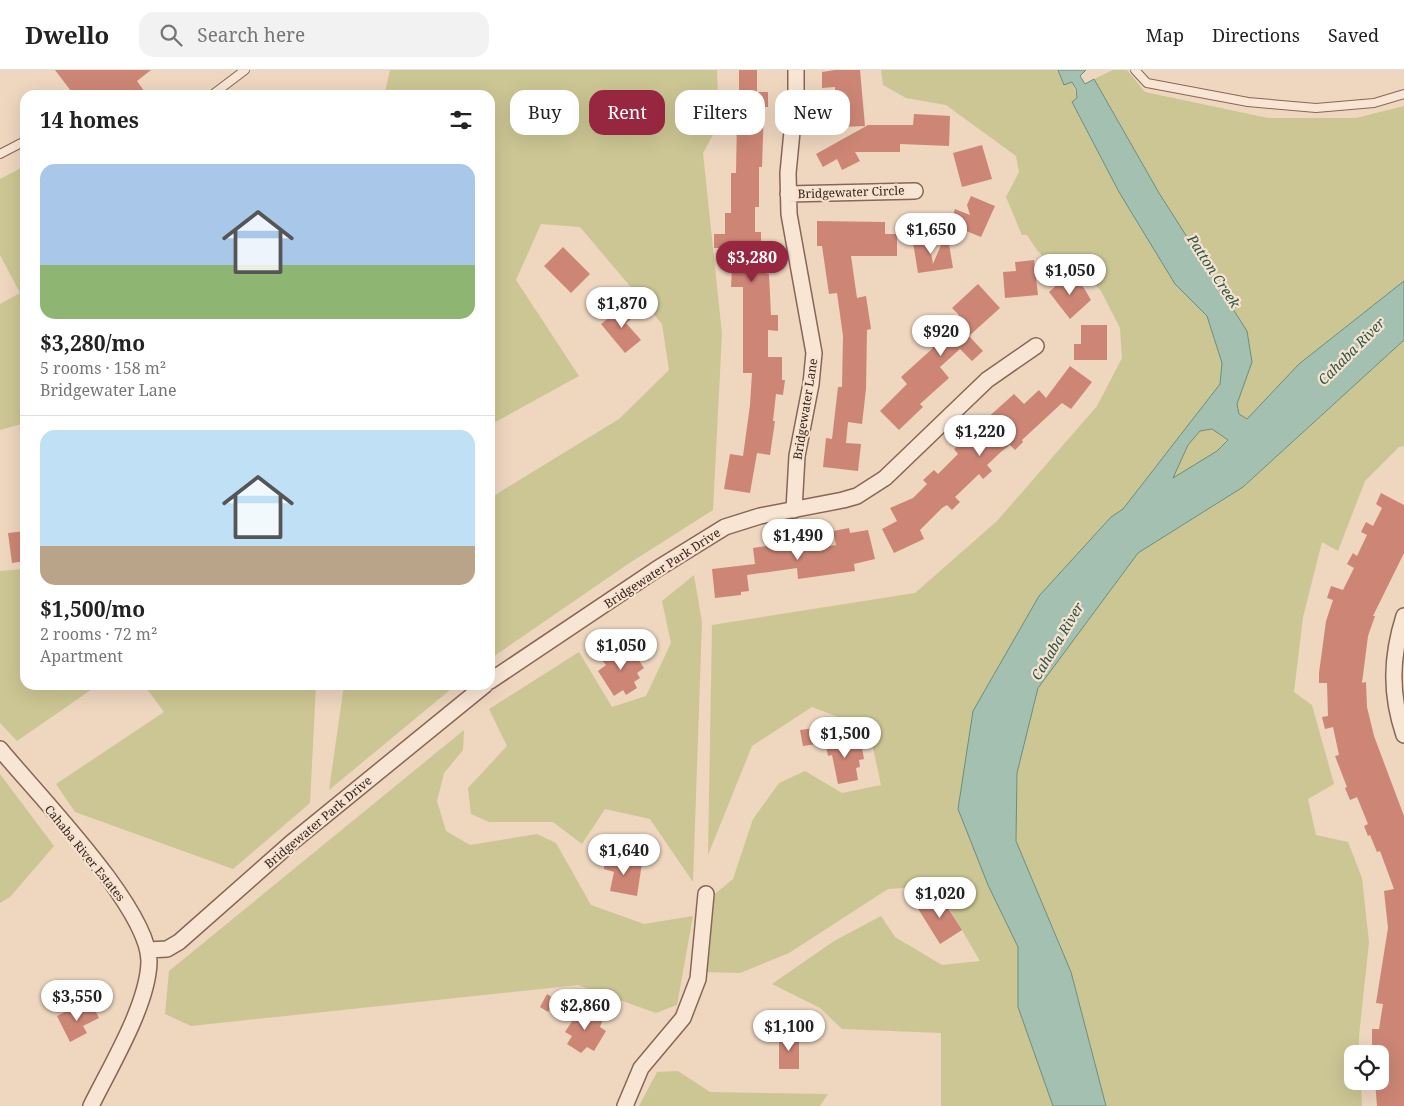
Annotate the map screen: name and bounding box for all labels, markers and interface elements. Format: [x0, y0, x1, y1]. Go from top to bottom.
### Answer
search box [139, 12, 489, 57]
text: Dwello [25, 18, 109, 51]
icon: search [157, 21, 185, 49]
text: Search here [197, 22, 305, 48]
text: Map [1146, 23, 1184, 47]
text: Directions [1212, 23, 1300, 47]
text: Saved [1328, 23, 1379, 47]
chip: Buy [510, 90, 579, 135]
chip: Rent [589, 90, 665, 135]
chip: Filters [675, 90, 765, 135]
chip: New [775, 90, 850, 135]
text: 14 homes [40, 106, 139, 134]
icon: filters [447, 106, 475, 134]
street label: Bridgewater Circle [797, 182, 905, 202]
icon: home [213, 197, 303, 287]
pin: $1,650 [890, 212, 972, 255]
text: $1,650 [906, 218, 956, 240]
water label: Patton Creek [1183, 230, 1245, 312]
pin: $3,280 [711, 240, 793, 283]
text: $3,280 [727, 246, 777, 268]
pin: $1,050 [1029, 254, 1111, 296]
text: $1,050 [1045, 259, 1095, 281]
pin: $1,870 [581, 286, 663, 329]
text: $1,870 [597, 292, 647, 314]
water label: Cahaba River [1313, 313, 1389, 389]
pin: $920 [911, 314, 971, 357]
text: $920 [923, 320, 959, 342]
text: $3,280/mo [40, 329, 145, 357]
text: 5 rooms · 158 m² [40, 357, 166, 379]
street label: Bridgewater Lane [789, 357, 821, 461]
text: Bridgewater Lane [40, 379, 177, 401]
pin: $1,220 [939, 414, 1021, 457]
text: $1,220 [955, 420, 1005, 442]
icon: home [213, 462, 303, 552]
pin: $1,490 [757, 518, 839, 561]
street label: Bridgewater Park Drive [601, 524, 723, 612]
text: $1,490 [773, 524, 823, 546]
text: $1,500/mo [40, 595, 145, 623]
water label: Cahaba River [1026, 598, 1088, 683]
text: 2 rooms · 72 m² [40, 623, 157, 645]
pin: $1,050 [580, 628, 662, 671]
text: $1,050 [596, 634, 646, 656]
text: Apartment [40, 645, 123, 667]
pin: $1,500 [804, 716, 886, 759]
text: $1,500 [820, 722, 870, 744]
street label: Bridgewater Park Drive [261, 772, 375, 872]
street label: Cahaba River Estates [41, 801, 129, 905]
pin: $1,640 [583, 834, 665, 876]
text: $1,640 [599, 839, 649, 861]
pin: $1,020 [899, 876, 981, 919]
text: $1,020 [915, 882, 965, 904]
pin: $3,550 [36, 980, 118, 1022]
text: $3,550 [52, 985, 102, 1007]
pin: $2,860 [544, 988, 626, 1031]
text: $2,860 [560, 994, 610, 1016]
pin: $1,100 [748, 1010, 830, 1052]
text: $1,100 [764, 1015, 814, 1037]
map controls [1344, 1045, 1389, 1090]
button: locate [1344, 1045, 1389, 1090]

